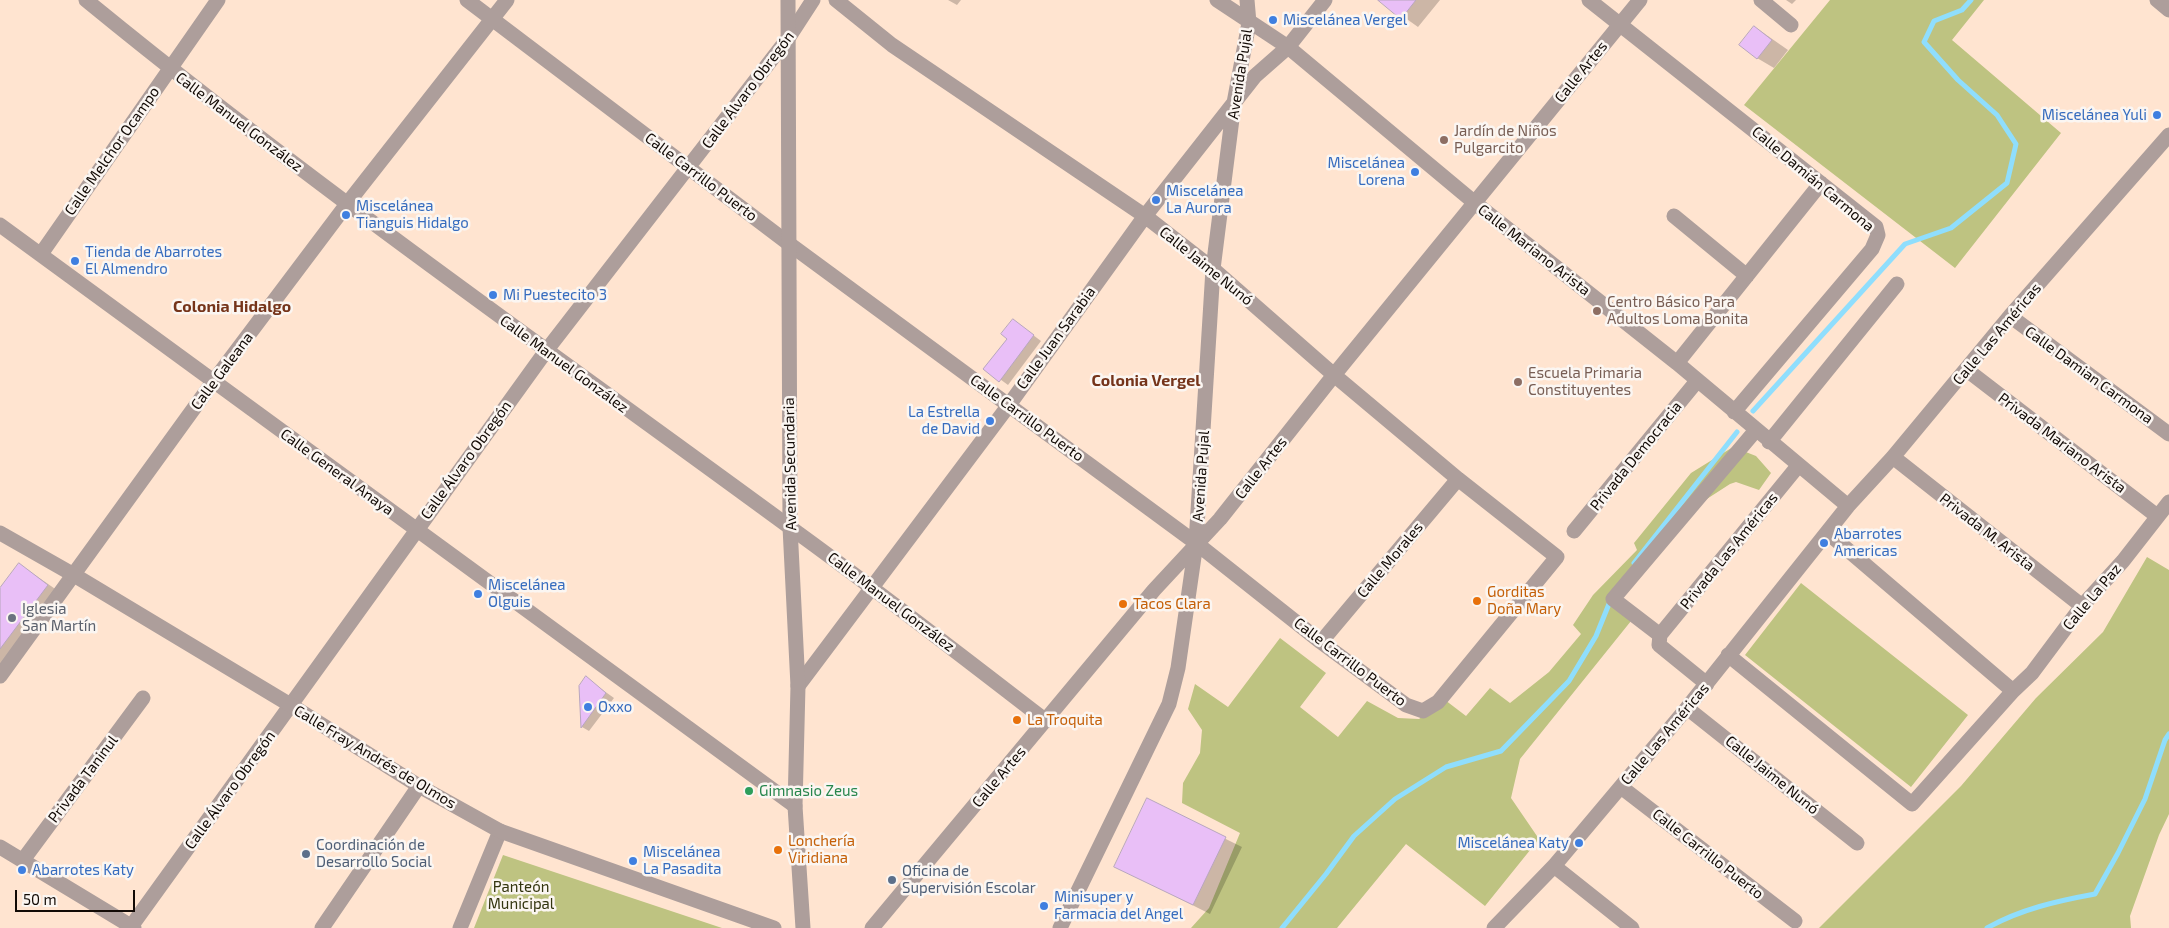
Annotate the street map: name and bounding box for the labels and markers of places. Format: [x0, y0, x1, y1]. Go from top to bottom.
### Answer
place label: Miscelánea Vergel [1283, 11, 1407, 29]
marker: Miscelánea Vergel [1267, 14, 1279, 26]
place label: Miscelánea Yuli [2042, 106, 2147, 124]
marker: Miscelánea Yuli [2151, 109, 2163, 121]
place label: Jardín de Niños Pulgarcito [1454, 122, 1557, 157]
marker: Jardín de Niños Pulgarcito [1438, 134, 1450, 146]
place label: Miscelánea Lorena [1328, 154, 1405, 189]
marker: Miscelánea Lorena [1409, 166, 1421, 178]
place label: Miscelánea La Aurora [1166, 182, 1243, 217]
marker: Miscelánea La Aurora [1150, 194, 1162, 206]
place label: Miscelánea Tianguis Hidalgo [356, 197, 469, 232]
marker: Miscelánea Tianguis Hidalgo [340, 209, 352, 221]
place label: Tienda de Abarrotes El Almendro [85, 243, 222, 278]
marker: Tienda de Abarrotes El Almendro [69, 255, 81, 267]
place label: Mi Puestecito 3 [503, 286, 607, 304]
marker: Mi Puestecito 3 [487, 289, 499, 301]
place label: Centro Básico Para Adultos Loma Bonita [1607, 293, 1748, 328]
marker: Centro Básico Para Adultos Loma Bonita [1591, 305, 1603, 317]
place label: Escuela Primaria Constituyentes [1528, 364, 1642, 399]
marker: Escuela Primaria Constituyentes [1512, 376, 1524, 388]
place label: La Estrella de David [908, 403, 980, 438]
marker: La Estrella de David [984, 415, 996, 427]
place label: Abarrotes Americas [1834, 525, 1902, 560]
marker: Abarrotes Americas [1818, 537, 1830, 549]
place label: Miscelánea Olguis [488, 576, 565, 611]
place label: Gorditas Doña Mary [1487, 583, 1561, 618]
marker: Miscelánea Olguis [472, 588, 484, 600]
place label: Tacos Clara [1133, 595, 1211, 613]
marker: Gorditas Doña Mary [1471, 595, 1483, 607]
marker: Tacos Clara [1117, 598, 1129, 610]
place label: Iglesia San Martín [22, 600, 96, 635]
marker: Iglesia San Martín [6, 612, 18, 624]
place label: Oxxo [598, 698, 632, 716]
marker: Oxxo [582, 701, 594, 713]
place label: La Troquita [1027, 711, 1103, 729]
marker: La Troquita [1011, 714, 1023, 726]
place label: Gimnasio Zeus [759, 782, 858, 800]
marker: Gimnasio Zeus [743, 785, 755, 797]
place label: Lonchería Viridiana [788, 832, 855, 867]
place label: Miscelánea Katy [1457, 834, 1569, 852]
place label: Coordinación de Desarrollo Social [316, 836, 432, 871]
marker: Miscelánea Katy [1573, 837, 1585, 849]
place label: Miscelánea La Pasadita [643, 843, 721, 878]
marker: Lonchería Viridiana [772, 844, 784, 856]
marker: Coordinación de Desarrollo Social [300, 848, 312, 860]
marker: Miscelánea La Pasadita [627, 855, 639, 867]
place label: Abarrotes Katy [32, 861, 134, 879]
place label: Oficina de Supervisión Escolar [902, 862, 1036, 897]
marker: Abarrotes Katy [16, 864, 28, 876]
marker: Oficina de Supervisión Escolar [886, 874, 898, 886]
place label: Minisuper y Farmacia del Angel [1054, 888, 1183, 923]
marker: Minisuper y Farmacia del Angel [1038, 900, 1050, 912]

